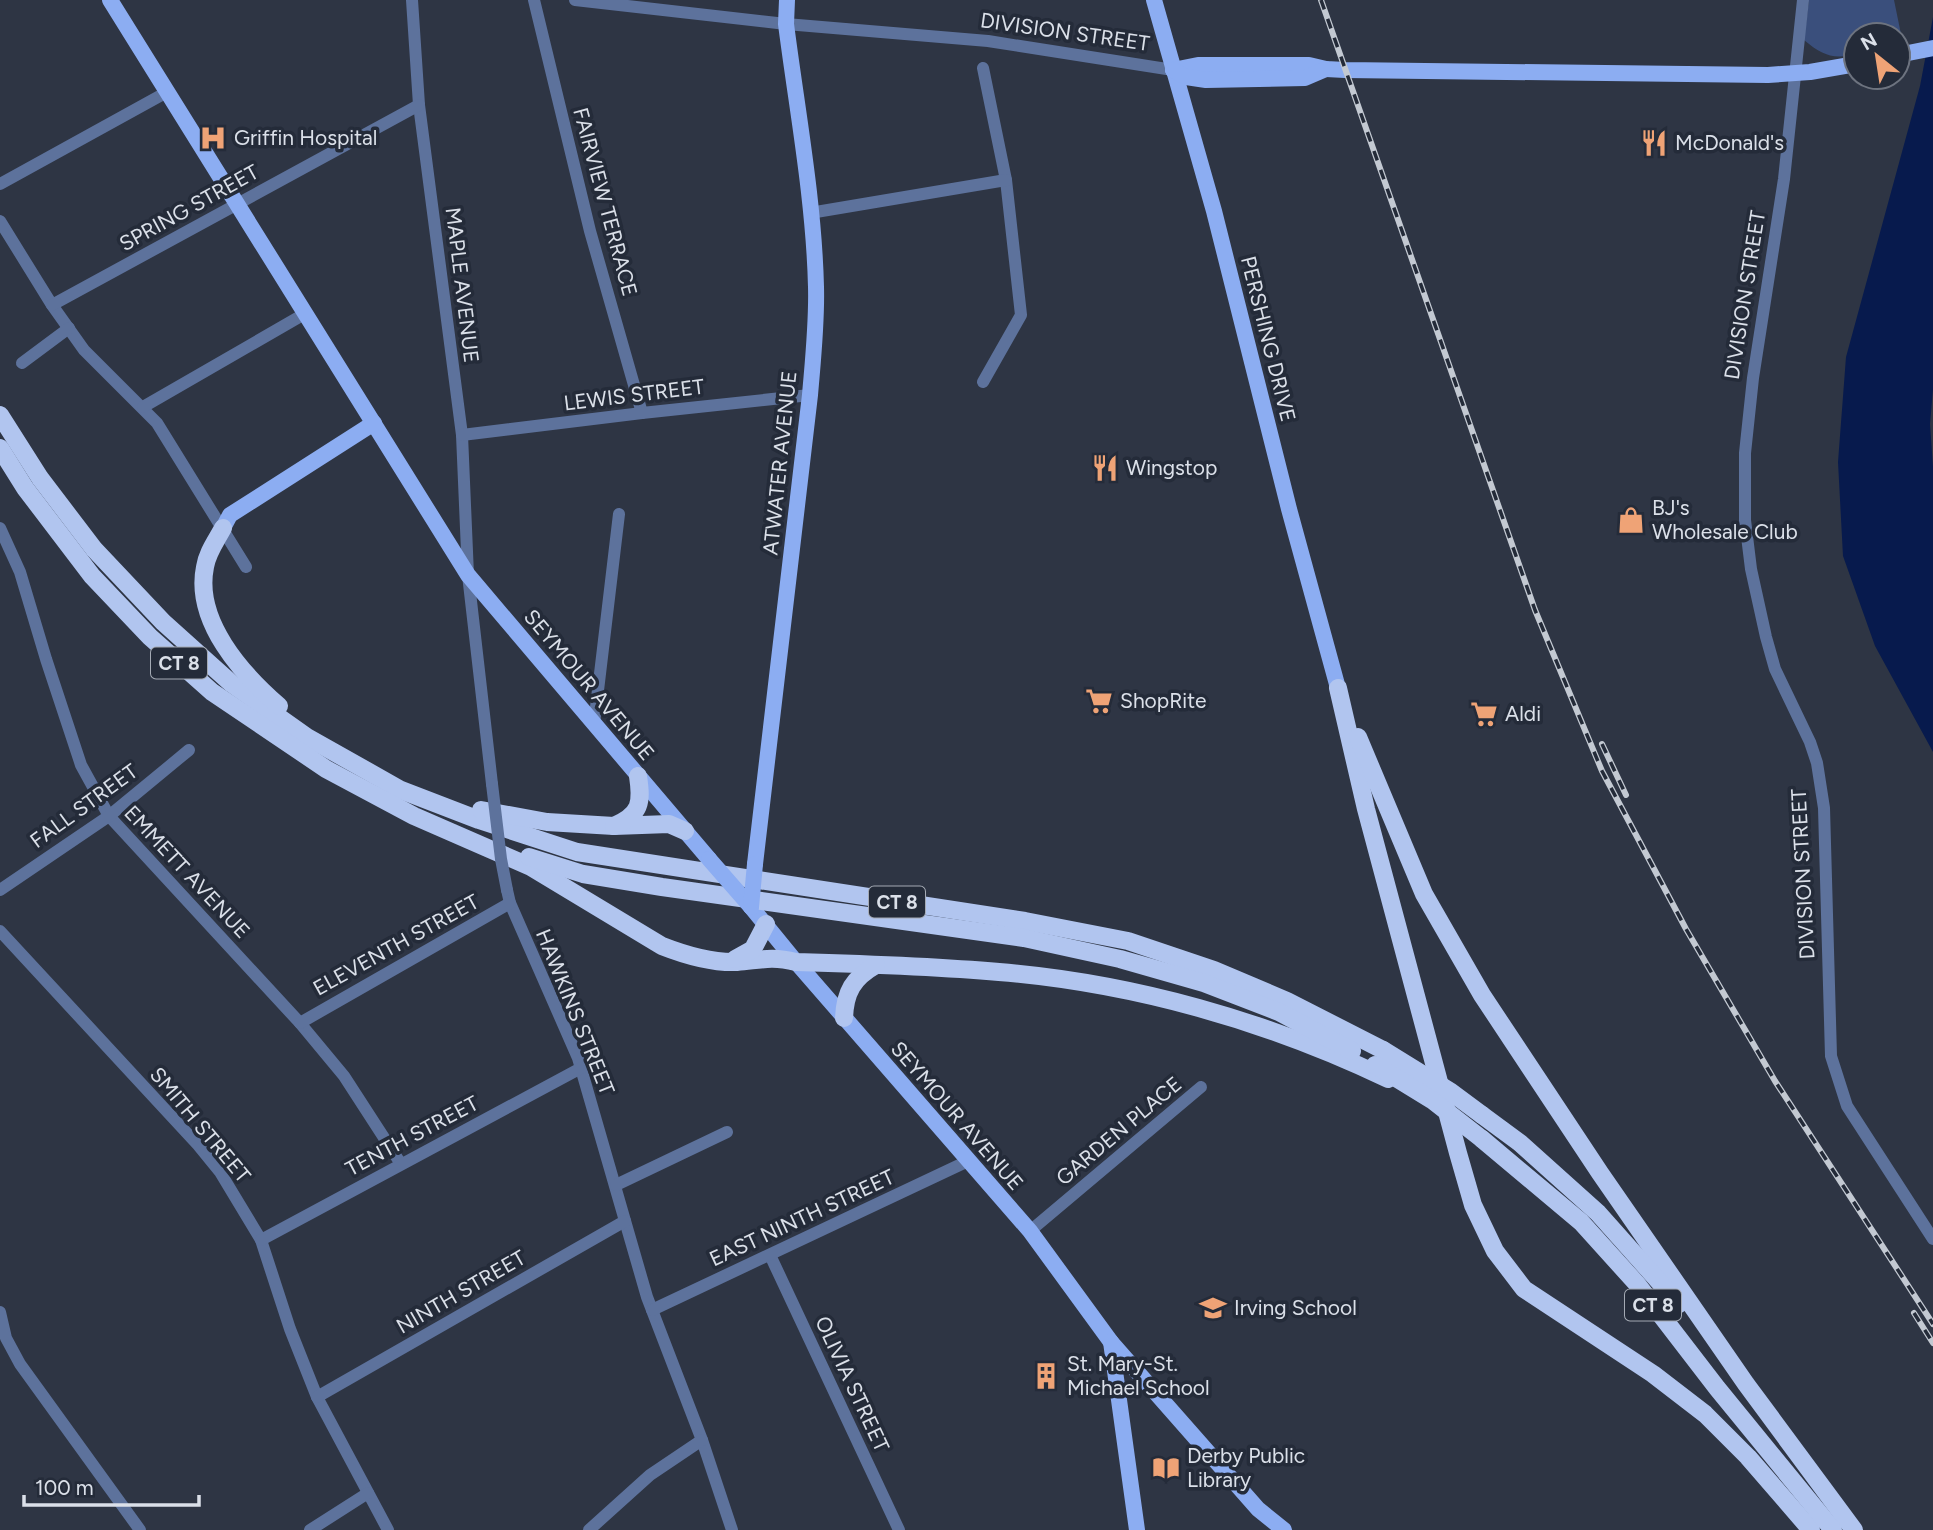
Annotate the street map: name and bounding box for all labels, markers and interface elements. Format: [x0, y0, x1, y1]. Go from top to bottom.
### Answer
street label: DIVISION STREET [979, 7, 1152, 56]
north arrow [1842, 21, 1912, 91]
text: N [1857, 28, 1881, 55]
street label: FAIRVIEW TERRACE [568, 105, 643, 299]
hospital icon: Griffin Hospital [198, 123, 228, 153]
place label: Griffin Hospital [234, 125, 377, 150]
restaurant icon: McDonald's [1639, 128, 1669, 158]
place label: McDonald's [1675, 130, 1784, 155]
street label: SPRING STREET [115, 159, 263, 256]
street label: MAPLE AVENUE [441, 206, 484, 364]
street label: DIVISION STREET [1719, 208, 1770, 381]
street label: PERSHING DRIVE [1236, 253, 1301, 424]
street label: ATWATER AVENUE [757, 370, 802, 556]
street label: LEWIS STREET [562, 373, 706, 416]
restaurant icon: Wingstop [1090, 453, 1120, 483]
place label: Wingstop [1126, 455, 1217, 480]
place label: BJ's Wholesale Club [1652, 495, 1798, 544]
shop icon: BJ's Wholesale Club [1616, 505, 1646, 535]
street label: SEYMOUR AVENUE [519, 604, 660, 765]
road number: CT 8 [151, 648, 207, 678]
supermarket icon: ShopRite [1084, 686, 1114, 716]
place label: ShopRite [1120, 688, 1207, 713]
supermarket icon: Aldi [1469, 699, 1499, 729]
place label: Aldi [1505, 701, 1541, 726]
street label: FALL STREET [25, 758, 143, 853]
street label: DIVISION STREET [1786, 788, 1819, 960]
street label: EMMETT AVENUE [119, 800, 255, 943]
road number: CT 8 [869, 887, 925, 918]
street label: ELEVENTH STREET [309, 888, 483, 1001]
street label: HAWKINS STREET [531, 925, 620, 1099]
street label: SEYMOUR AVENUE [886, 1036, 1029, 1195]
street label: SMITH STREET [145, 1062, 256, 1188]
street label: GARDEN PLACE [1051, 1071, 1186, 1190]
street label: TENTH STREET [341, 1090, 483, 1181]
street label: EAST NINTH STREET [705, 1164, 899, 1271]
street label: NINTH STREET [392, 1244, 530, 1339]
road number: CT 8 [1625, 1289, 1681, 1320]
school or university icon: Irving School [1198, 1293, 1228, 1323]
place label: Irving School [1234, 1295, 1357, 1320]
street label: OLIVIA STREET [810, 1312, 895, 1456]
place label: St. Mary-St. Michael School [1067, 1351, 1210, 1400]
building icon: St. Mary-St. Michael School [1031, 1361, 1061, 1391]
place label: Derby Public Library [1187, 1443, 1305, 1492]
library icon: Derby Public Library [1151, 1453, 1181, 1483]
scale bar [24, 1464, 200, 1508]
text: 100 m [35, 1475, 94, 1500]

